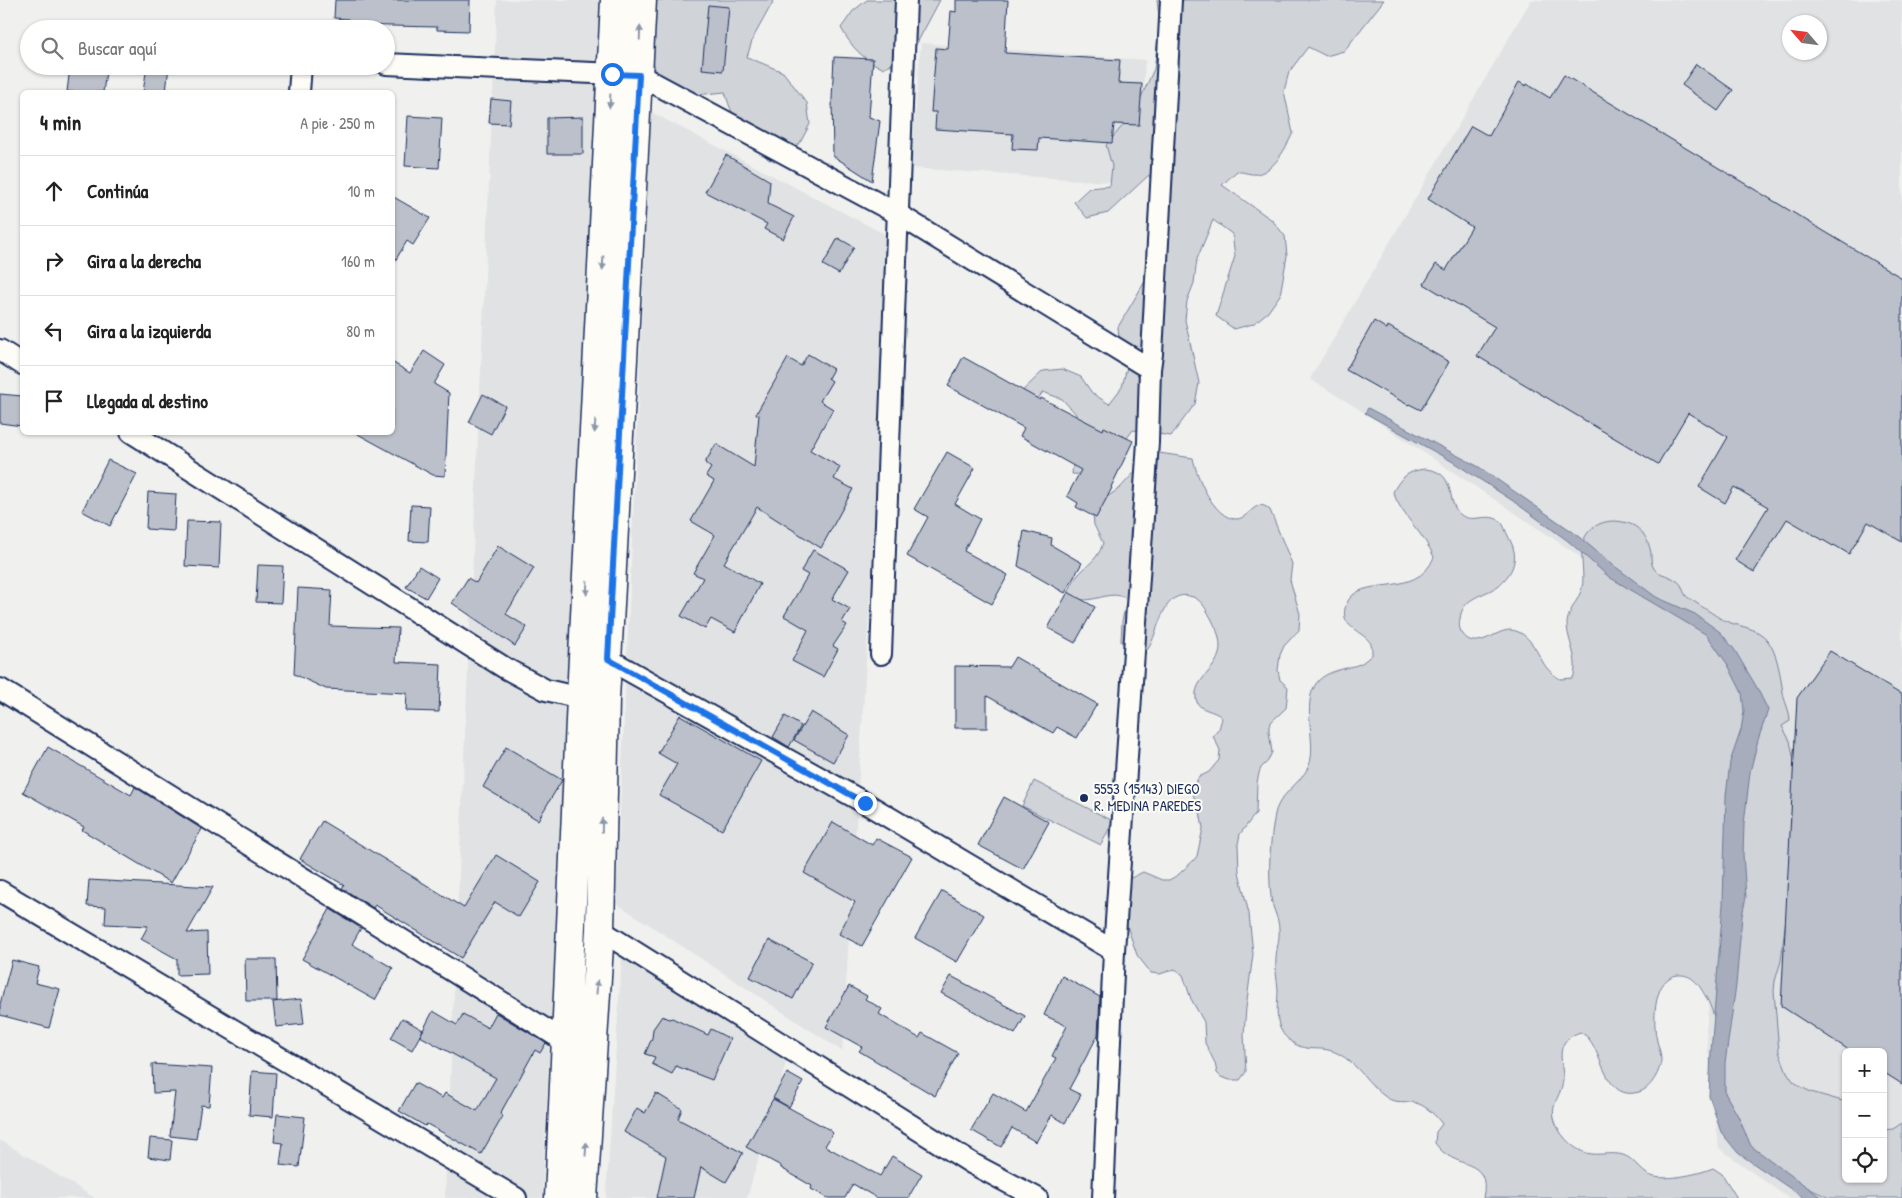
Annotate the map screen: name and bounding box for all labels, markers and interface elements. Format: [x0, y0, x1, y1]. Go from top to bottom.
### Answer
north arrow [1782, 15, 1827, 60]
search box [20, 20, 395, 75]
one-way arrow [637, 25, 645, 41]
icon: search [38, 34, 66, 62]
text: Buscar aquí [78, 35, 157, 61]
route start [601, 63, 624, 86]
one-way arrow [606, 93, 614, 109]
text: 4 min [40, 108, 81, 137]
text: A pie · 250 m [300, 112, 375, 134]
icon: ahead [40, 177, 68, 205]
text: Continúa [87, 178, 148, 204]
text: 10 m [347, 180, 375, 202]
icon: right [40, 247, 68, 275]
text: Gira a la derecha [87, 248, 201, 274]
text: 160 m [341, 250, 375, 272]
one-way arrow [598, 256, 606, 272]
icon: left [40, 317, 68, 345]
text: Gira a la izquierda [87, 318, 211, 344]
text: 80 m [346, 320, 375, 342]
icon: arrive [40, 387, 68, 415]
text: Llegada al destino [87, 388, 208, 414]
one-way arrow [591, 418, 599, 434]
one-way arrow [583, 580, 591, 596]
place label: 5553 (15143) DIEGO R. MEDINA PAREDES [1094, 778, 1201, 816]
route end [854, 792, 877, 815]
marker: 5553 (15143) DIEGO R. MEDINA PAREDES [1078, 792, 1090, 804]
one-way arrow [598, 817, 606, 833]
one-way arrow [593, 979, 601, 995]
map controls [1842, 1048, 1887, 1183]
button: + [1842, 1048, 1887, 1093]
button: − [1842, 1093, 1887, 1138]
button: locate [1842, 1138, 1887, 1183]
one-way arrow [582, 1141, 590, 1157]

